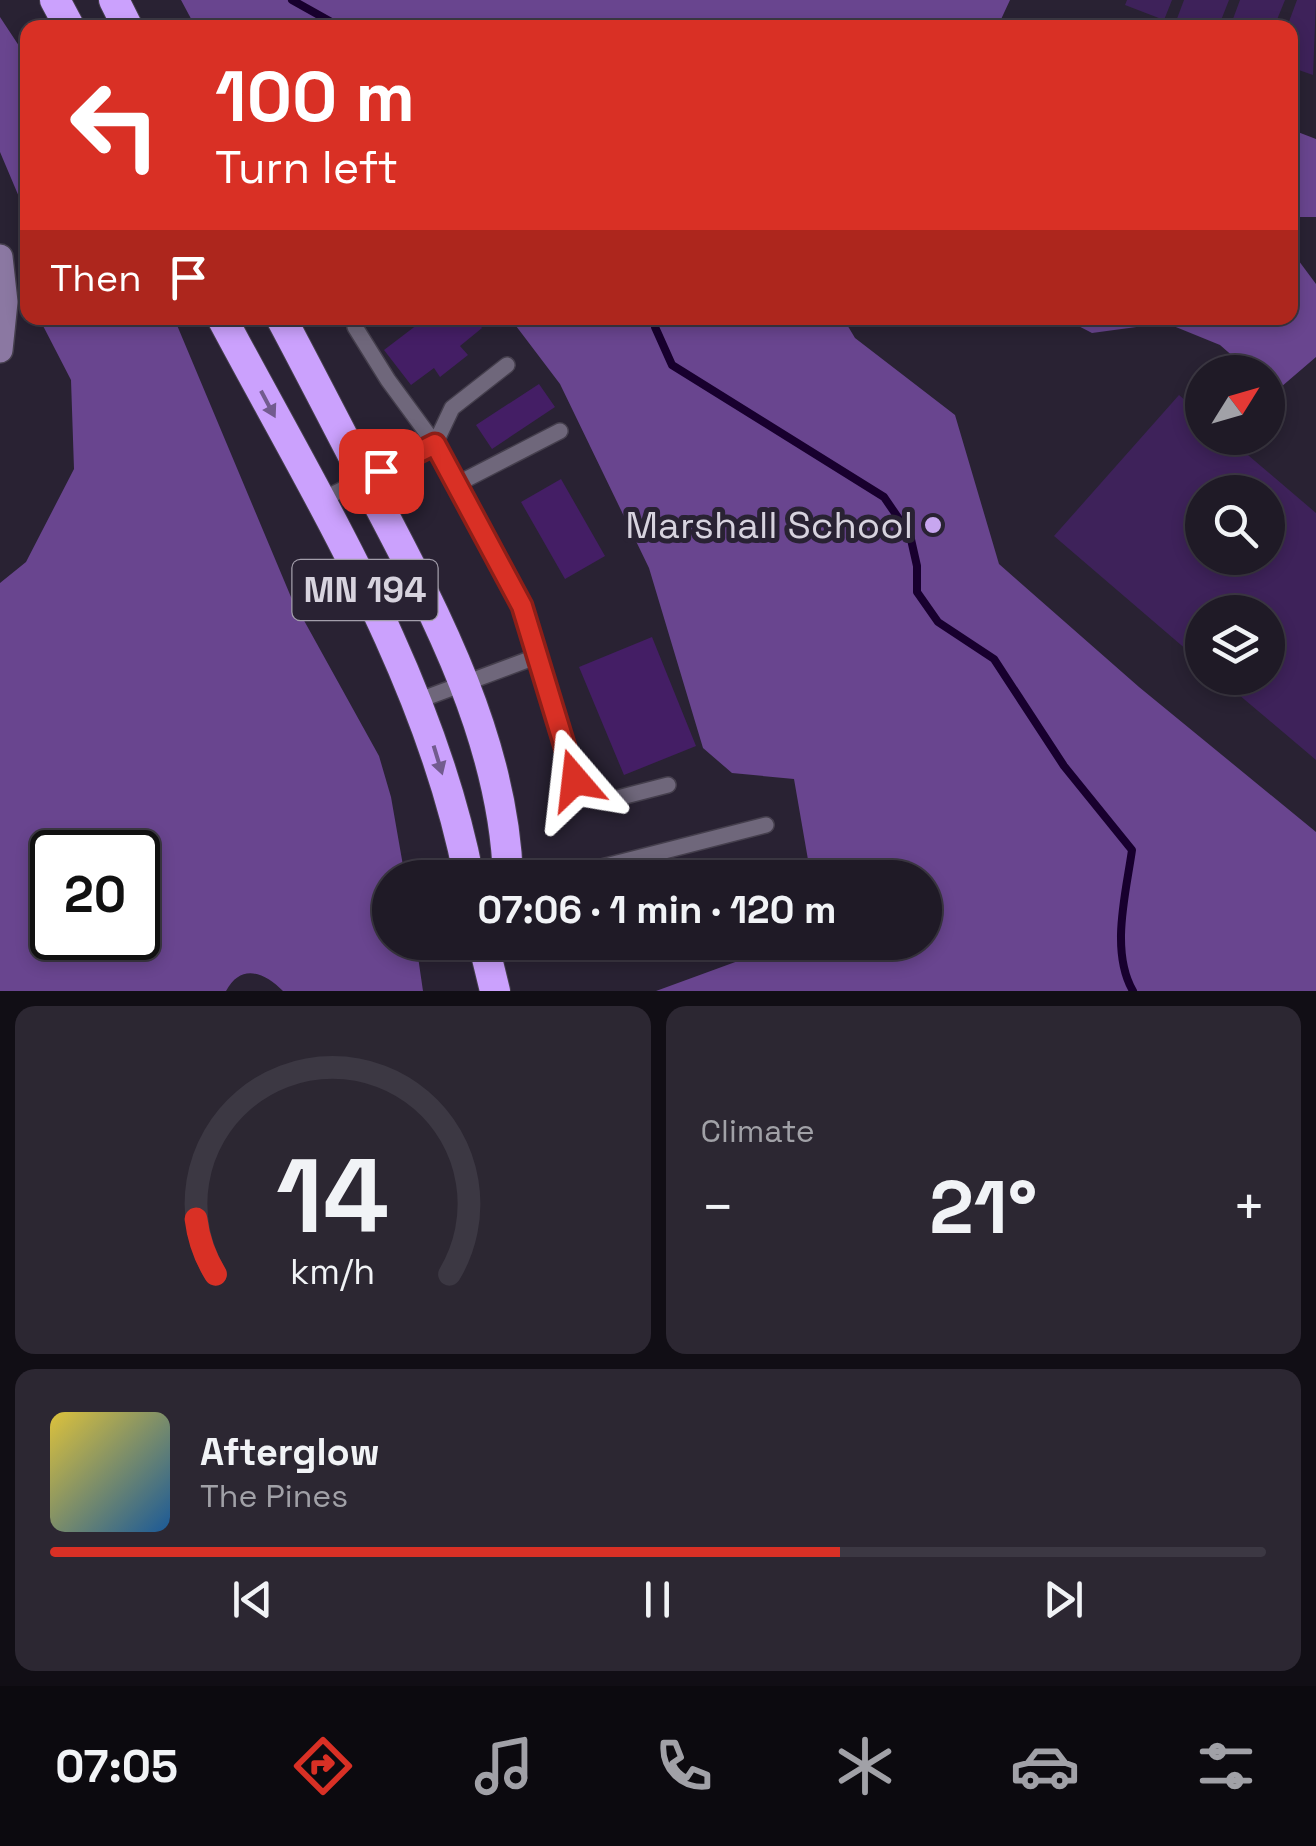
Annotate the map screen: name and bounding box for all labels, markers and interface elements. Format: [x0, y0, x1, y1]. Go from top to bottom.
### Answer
text: 100 m [215, 52, 415, 141]
icon: left [50, 60, 180, 190]
text: Turn left [215, 139, 398, 196]
icon: arrive [161, 250, 216, 305]
text: Then [50, 254, 141, 302]
north arrow [1185, 355, 1285, 455]
map controls [1185, 355, 1285, 695]
one-way arrow [259, 389, 276, 418]
pin [339, 429, 424, 514]
icon: arrive [354, 444, 409, 499]
button: search [1185, 475, 1285, 575]
place label: Marshall School [625, 501, 913, 549]
marker: Marshall School [922, 514, 944, 536]
road number: MN 194 [292, 560, 438, 620]
button: layers [1185, 595, 1285, 695]
position arrow [523, 728, 627, 832]
one-way arrow [431, 745, 446, 775]
speed limit sign: 20 [30, 830, 160, 960]
text: 07:06 · 1 min · 120 m [478, 886, 836, 934]
text: Climate [701, 1111, 815, 1151]
text: 14 [276, 1130, 389, 1262]
text: 21° [929, 1159, 1037, 1255]
text: − [701, 1172, 735, 1242]
text: + [1232, 1172, 1266, 1242]
text: km/h [290, 1249, 375, 1294]
text: Afterglow [200, 1428, 380, 1476]
text: The Pines [200, 1476, 348, 1516]
icon: previous [225, 1572, 280, 1627]
icon: pause [630, 1572, 685, 1627]
icon: next [1036, 1572, 1091, 1627]
icon: directions [288, 1731, 358, 1801]
icon: music [469, 1731, 539, 1801]
icon: phone [649, 1731, 719, 1801]
icon: climate [830, 1731, 900, 1801]
icon: car [1010, 1731, 1080, 1801]
icon: filters [1191, 1731, 1261, 1801]
text: 07:05 [55, 1738, 178, 1795]

